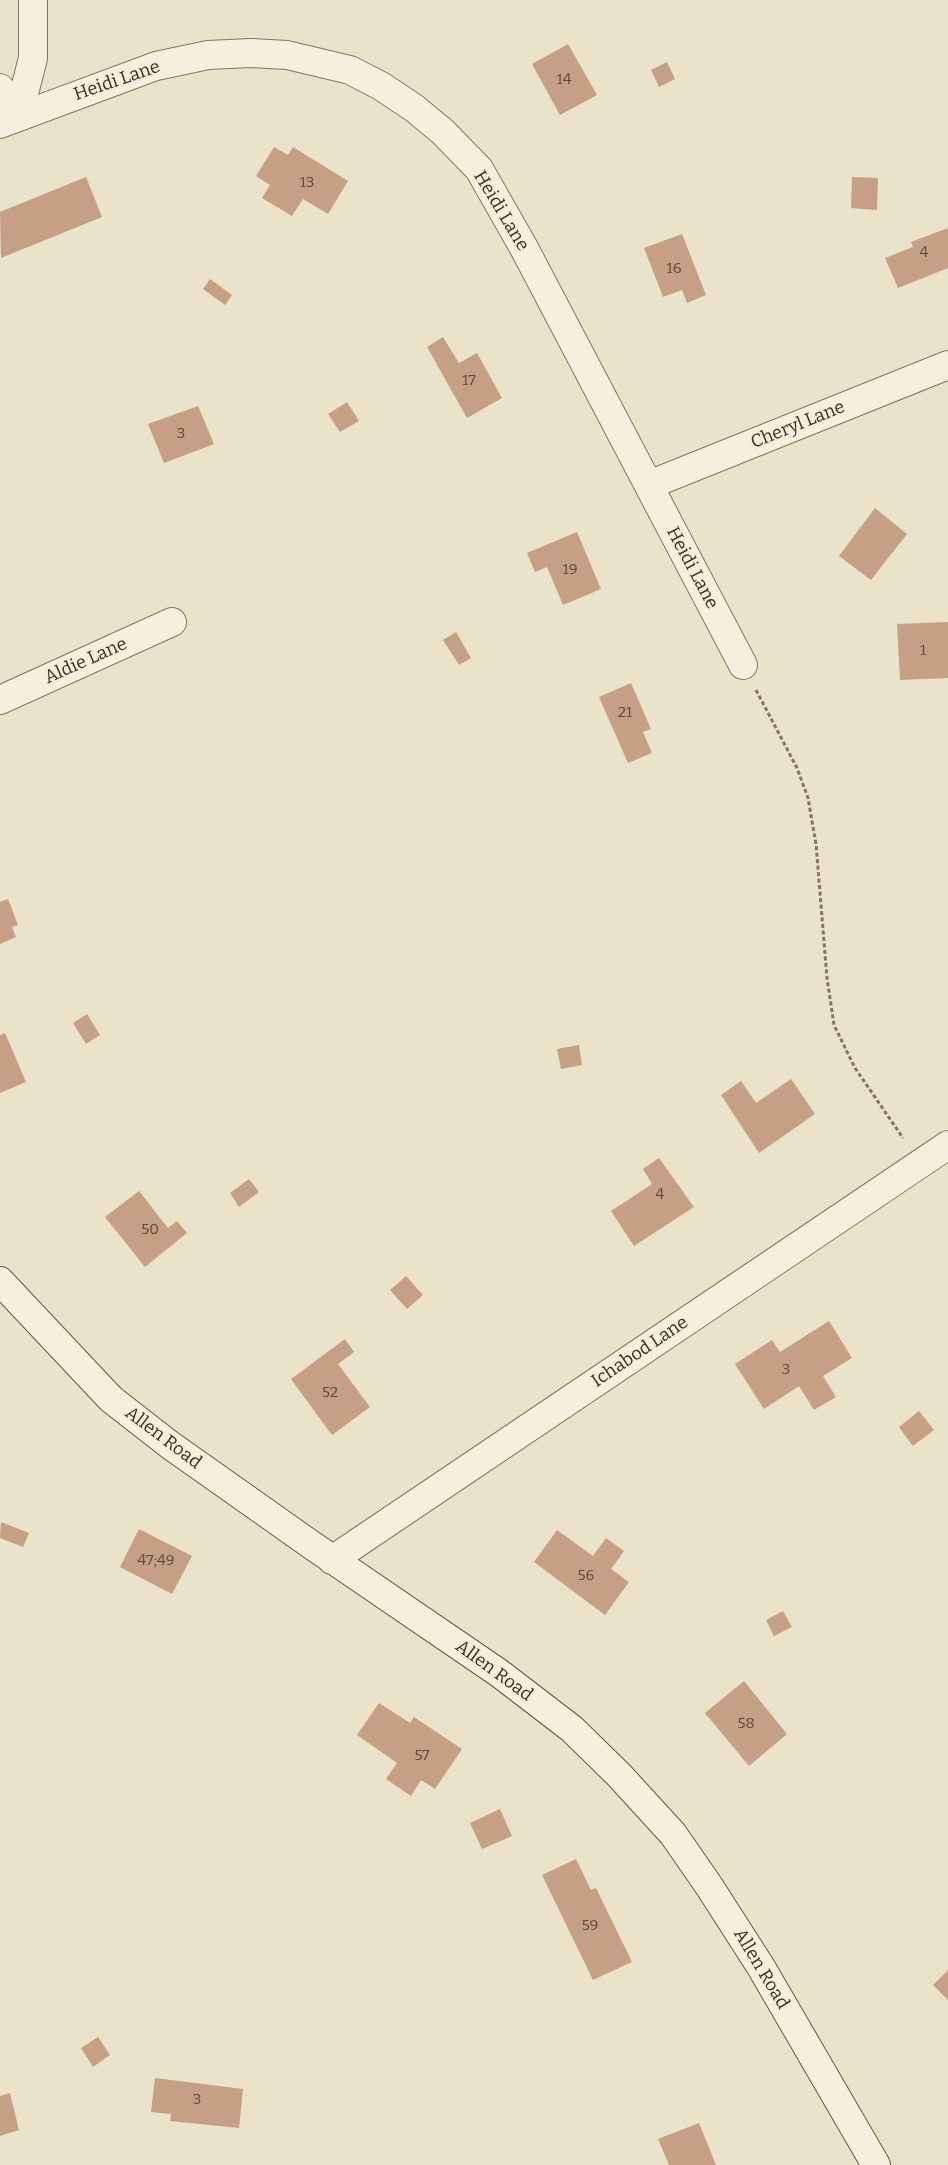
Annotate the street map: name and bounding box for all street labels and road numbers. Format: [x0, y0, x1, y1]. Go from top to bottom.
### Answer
street label: Heidi Lane [71, 56, 163, 106]
street label: Heidi Lane [469, 167, 533, 255]
street label: Cheryl Lane [748, 396, 848, 454]
street label: Heidi Lane [661, 523, 723, 613]
street label: Aldie Lane [41, 633, 131, 689]
street label: Ichabod Lane [588, 1312, 692, 1392]
street label: Allen Road [121, 1402, 205, 1474]
street label: Allen Road [451, 1636, 537, 1706]
street label: Allen Road [729, 1925, 793, 2013]

